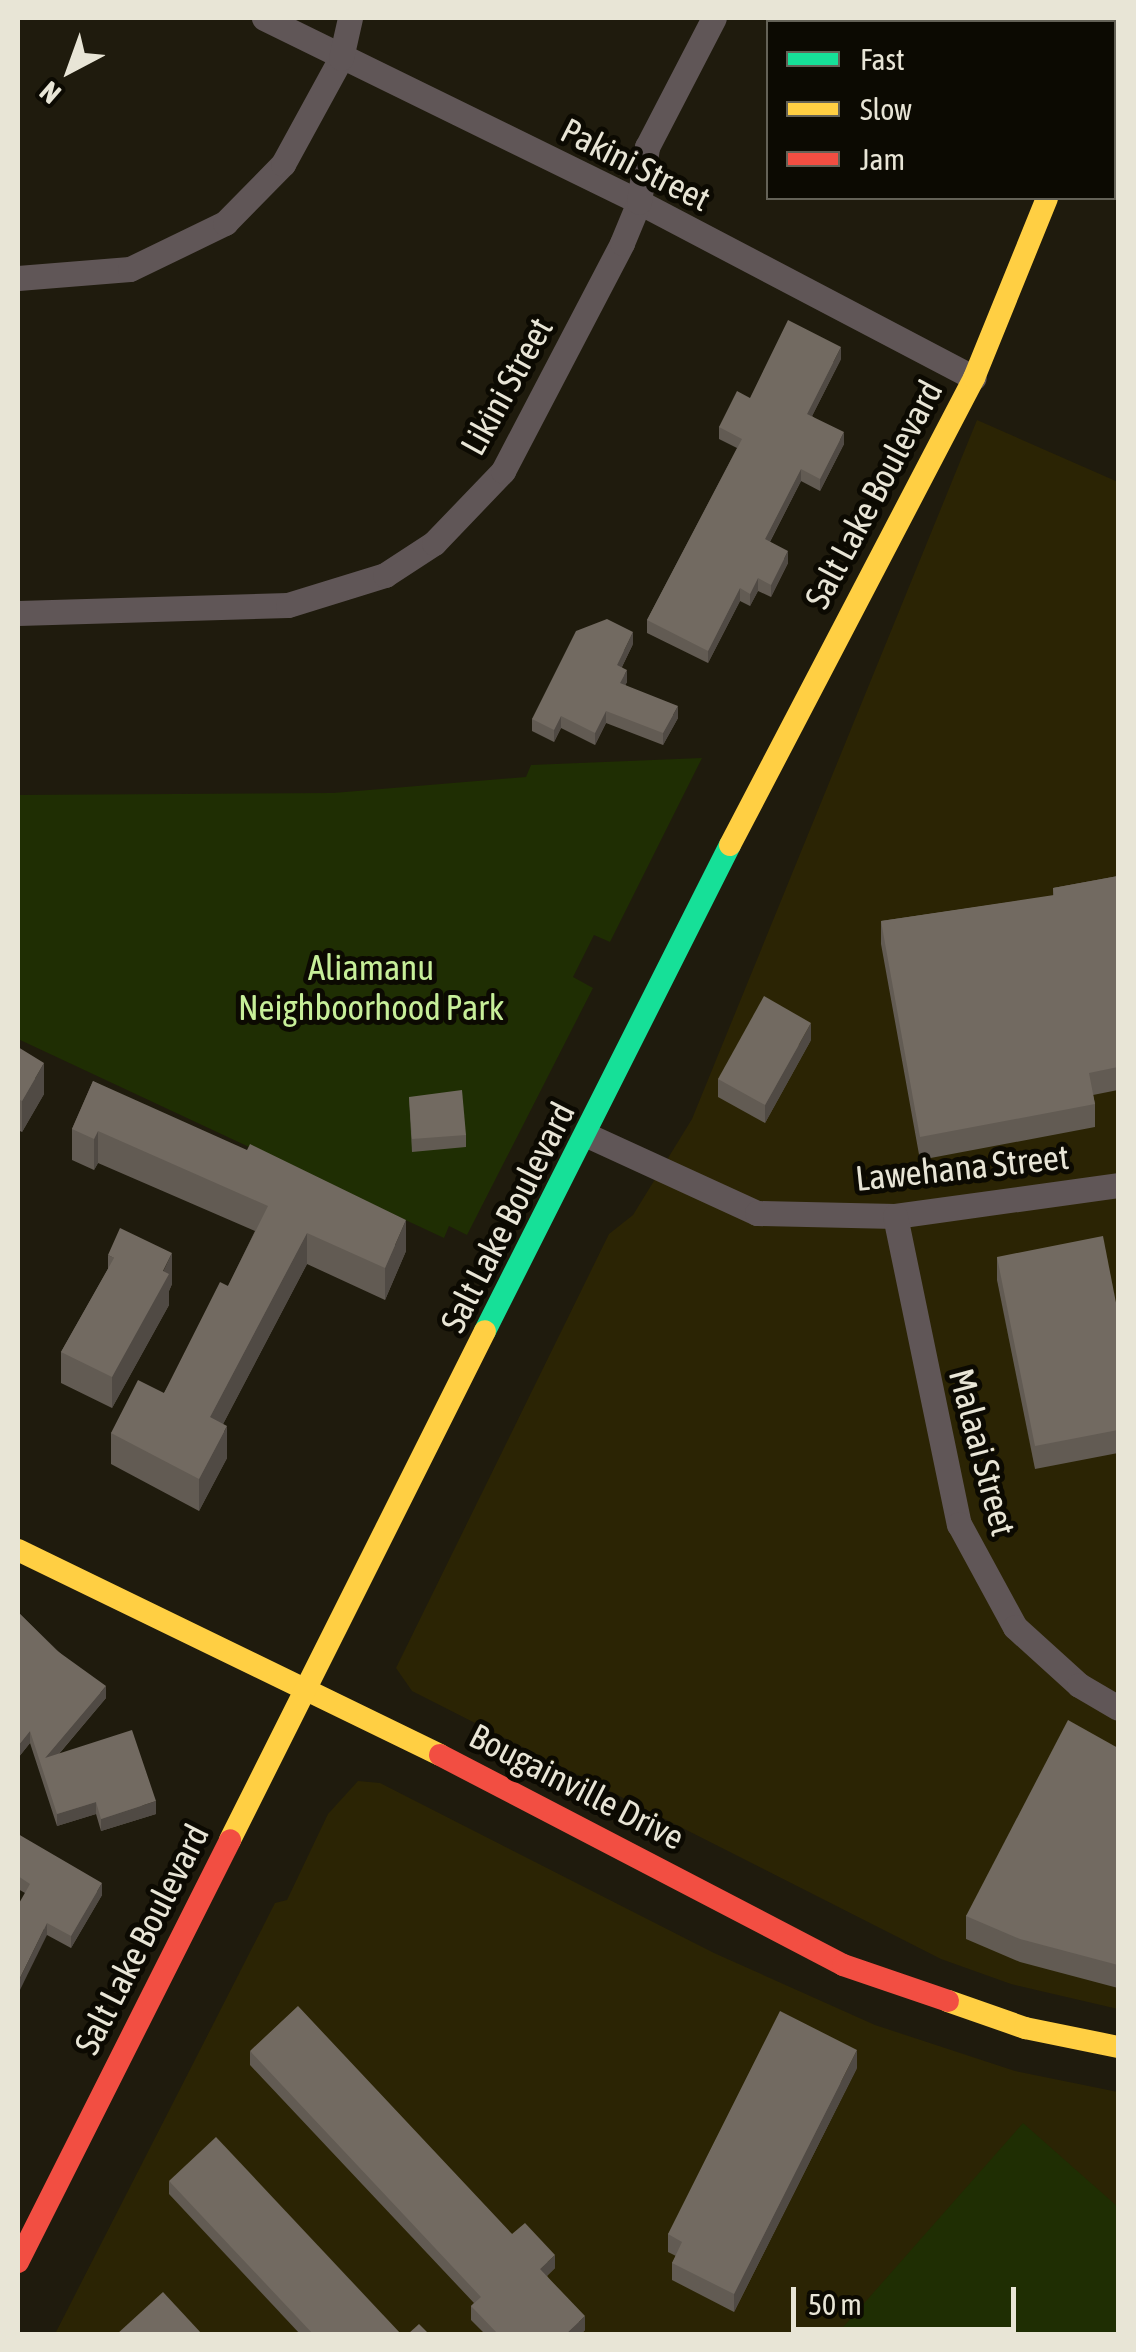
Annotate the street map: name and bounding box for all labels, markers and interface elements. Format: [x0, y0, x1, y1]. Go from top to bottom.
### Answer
north arrow [20, 20, 120, 120]
legend [766, 20, 1116, 200]
text: Fast [860, 42, 905, 76]
text: N [34, 75, 67, 110]
text: Slow [860, 92, 912, 126]
street label: Pakini Street [554, 109, 718, 219]
text: Jam [860, 142, 905, 176]
street label: Likini Street [451, 310, 561, 462]
street label: Salt Lake Boulevard [795, 373, 951, 615]
park label: Aliamanu Neighboorhood Park [238, 946, 504, 1028]
street label: Salt Lake Boulevard [431, 1095, 583, 1339]
street label: Lawehana Street [853, 1135, 1071, 1199]
street label: Malaai Street [941, 1364, 1025, 1540]
street label: Bougainville Drive [463, 1714, 691, 1858]
street label: Salt Lake Boulevard [65, 1817, 217, 2061]
scale bar [796, 2267, 1021, 2329]
text: 50 m [808, 2287, 862, 2321]

